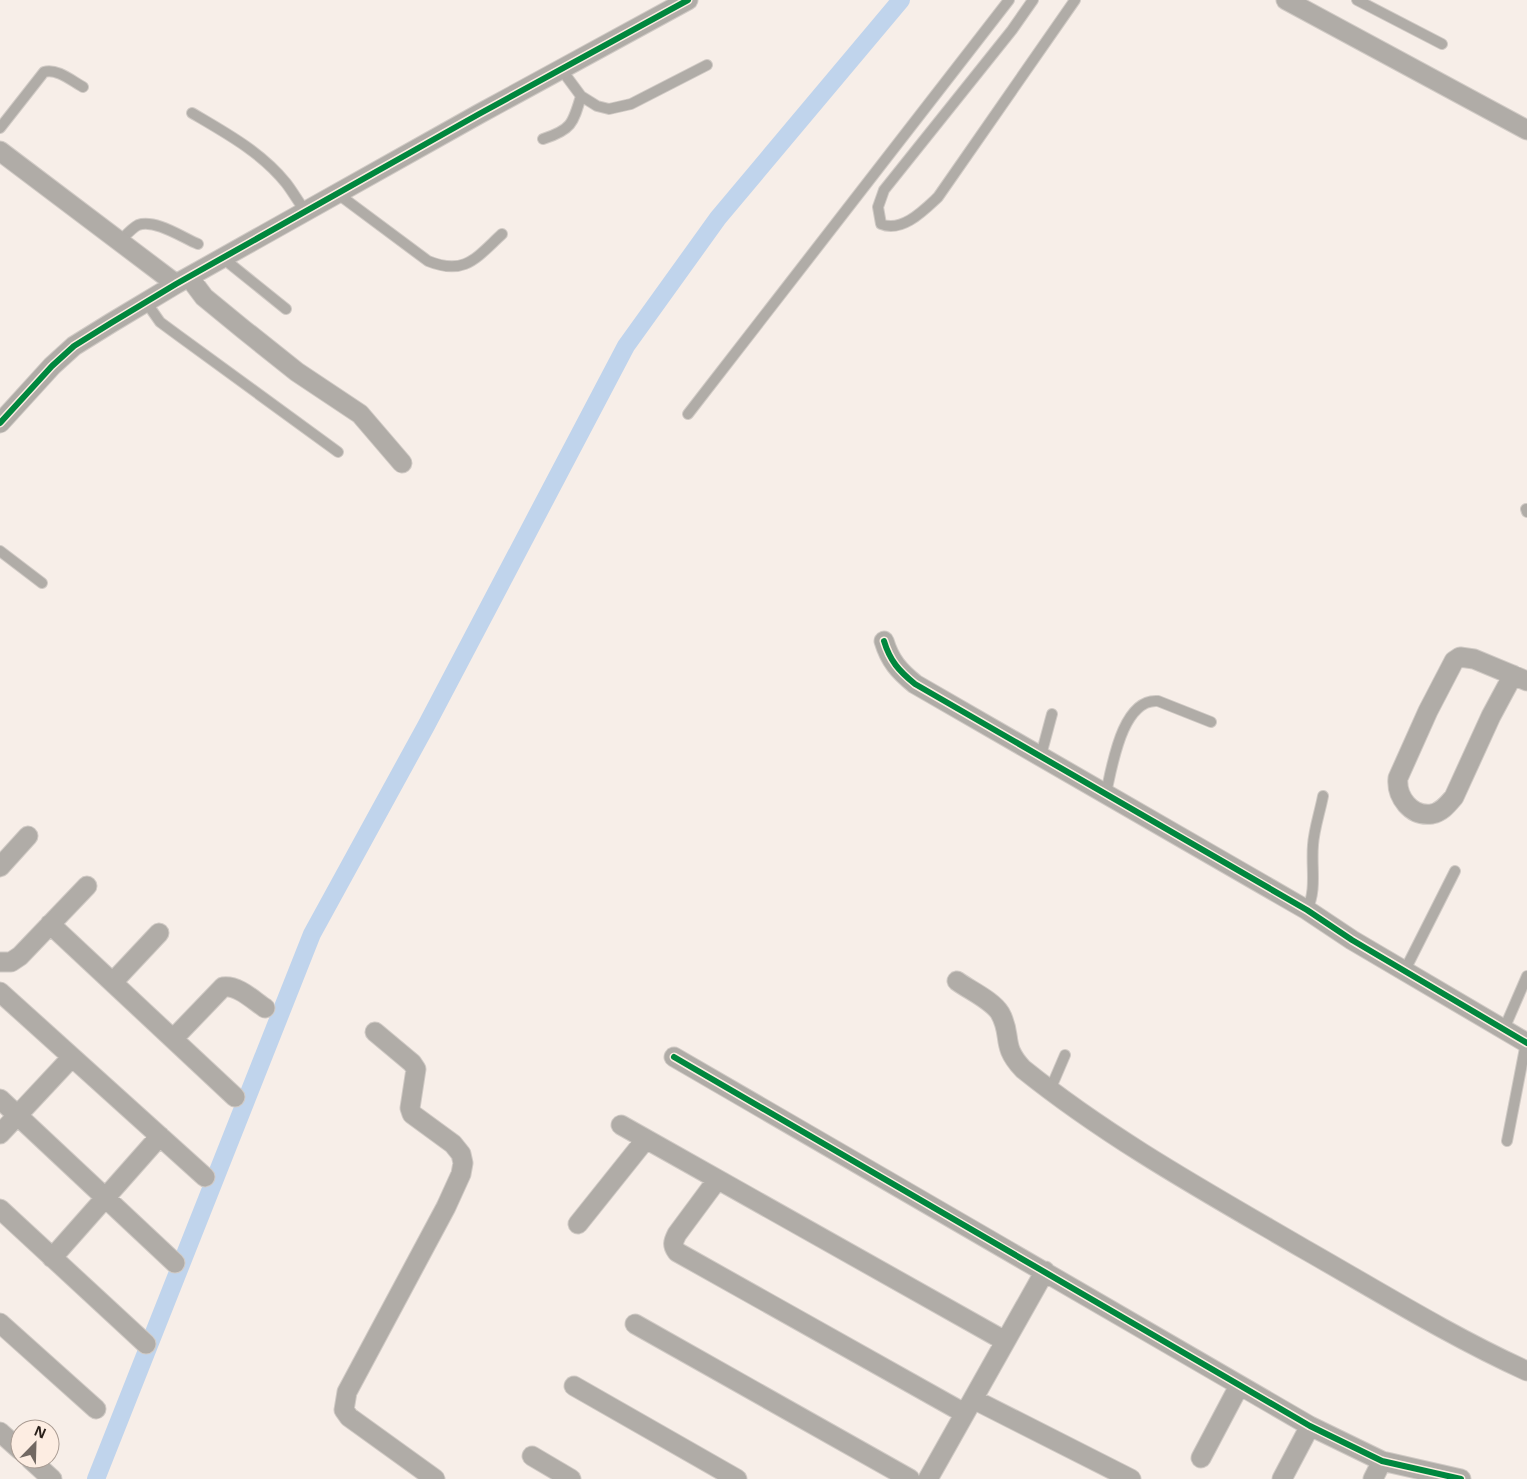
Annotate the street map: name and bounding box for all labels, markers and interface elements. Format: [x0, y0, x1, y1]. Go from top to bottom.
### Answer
north arrow [10, 1419, 60, 1469]
text: N [31, 1421, 49, 1443]

